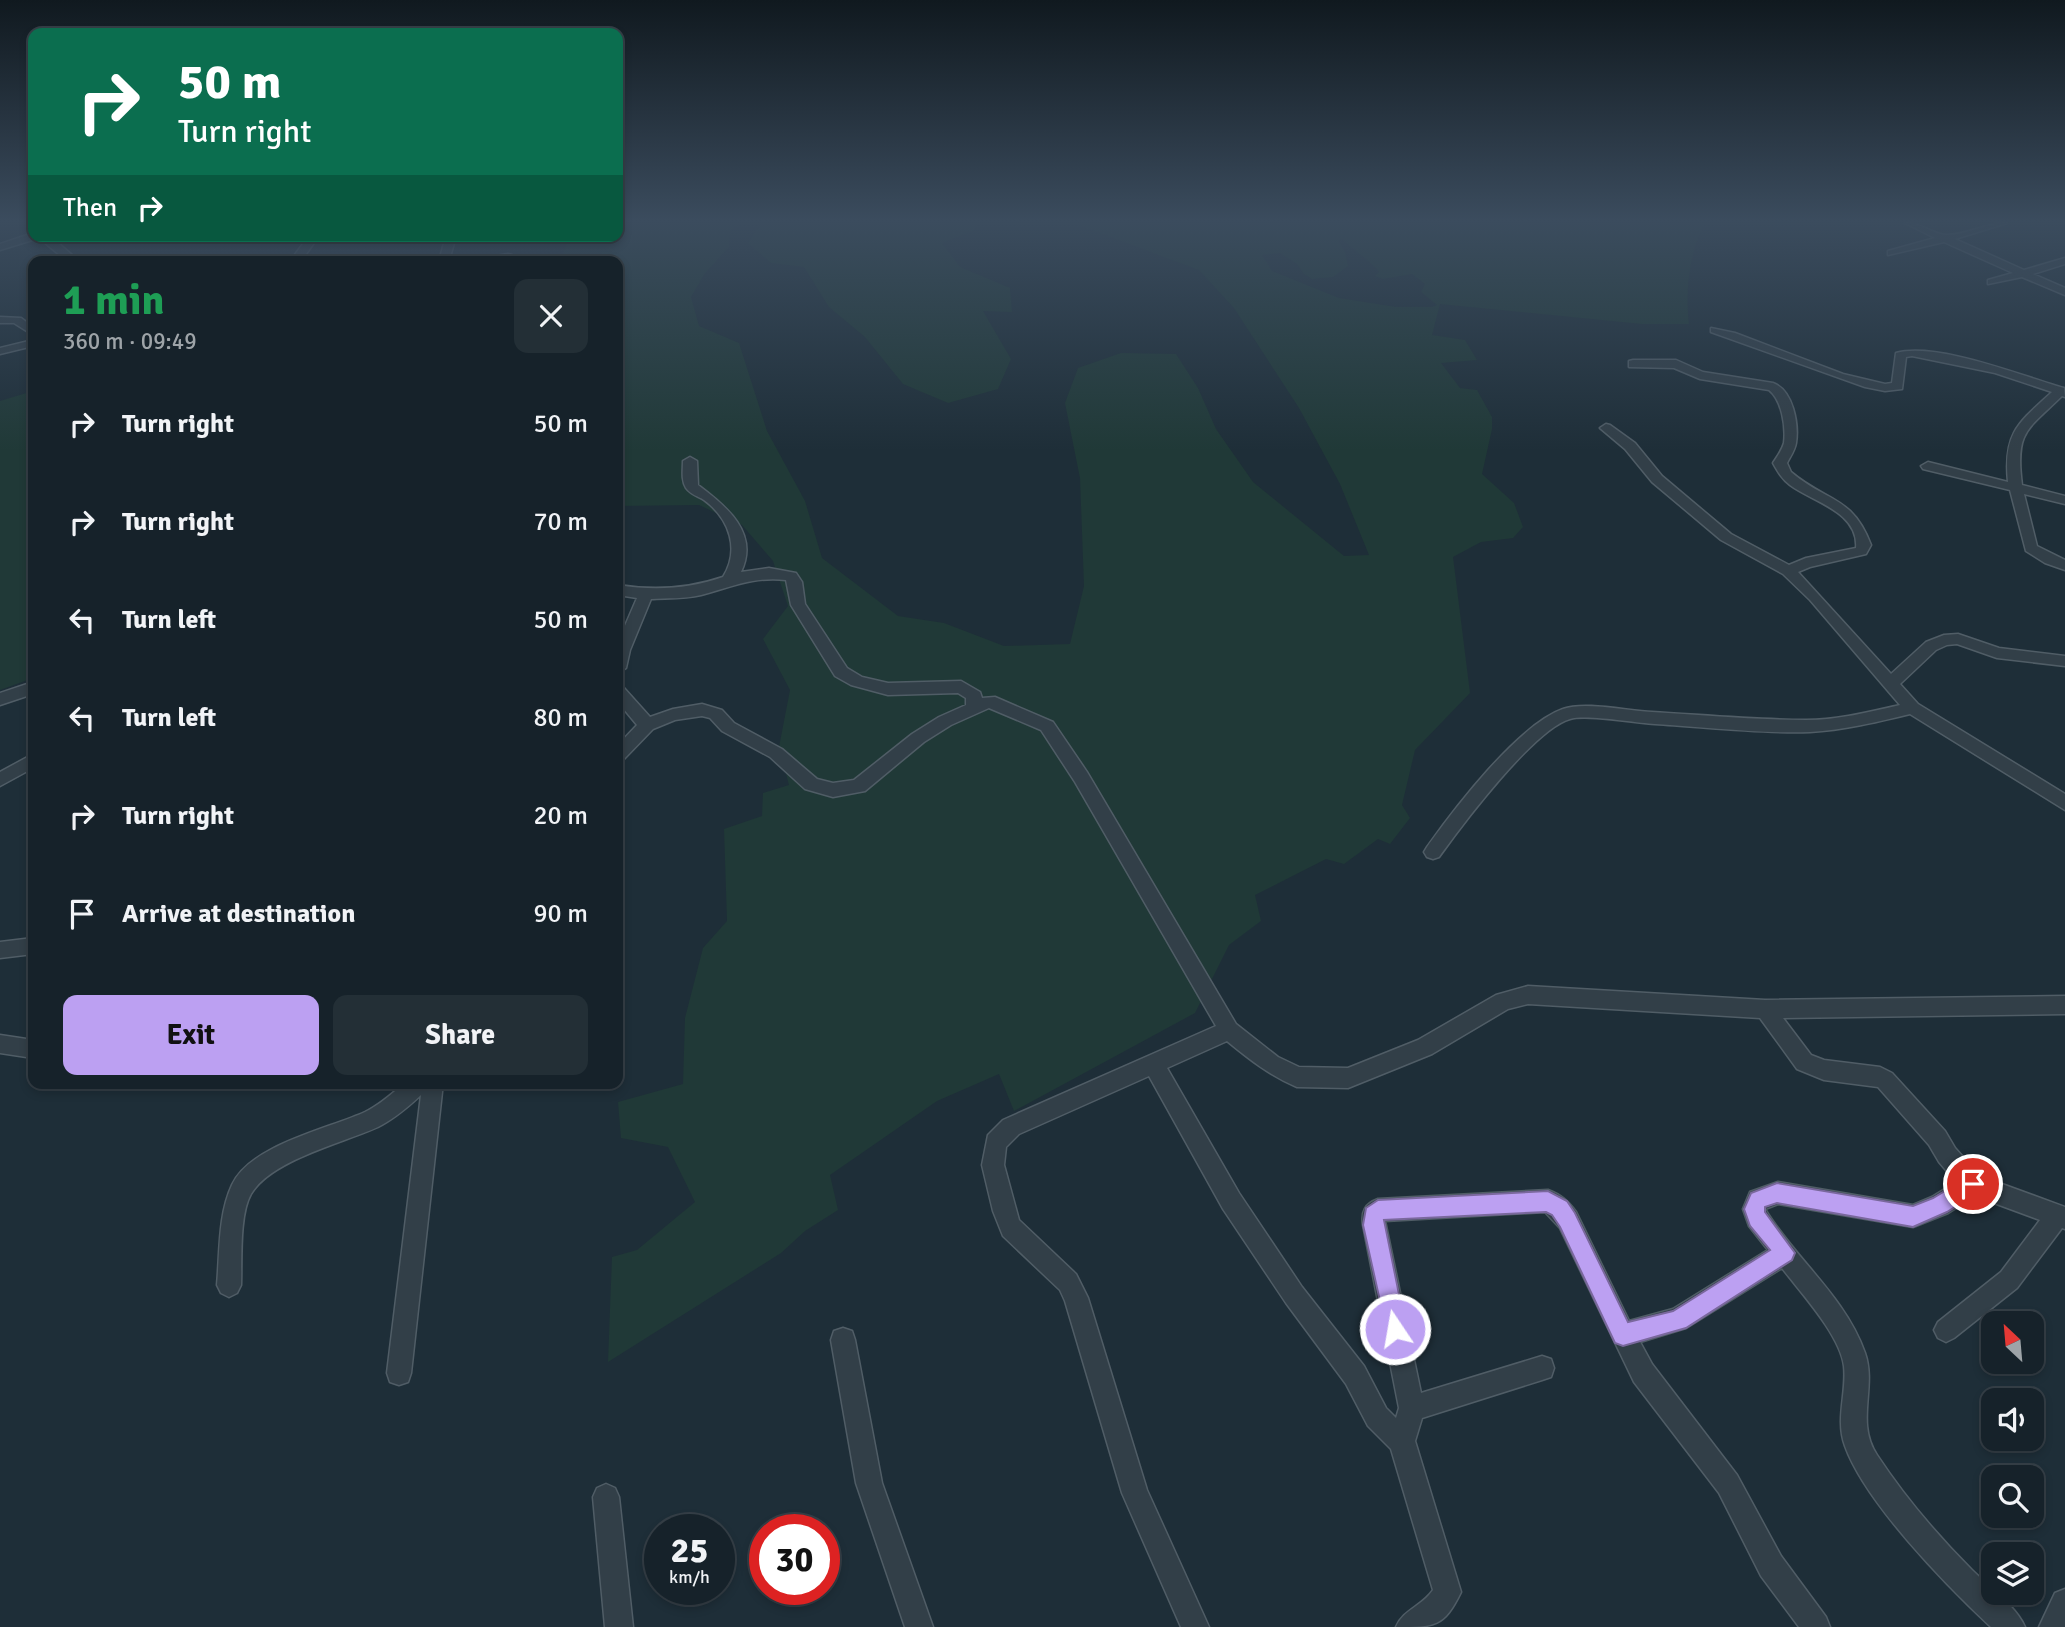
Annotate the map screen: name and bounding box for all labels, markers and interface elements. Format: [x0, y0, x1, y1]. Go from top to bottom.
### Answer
text: 50 m [178, 52, 281, 112]
icon: right [63, 56, 154, 147]
text: Turn right [178, 112, 311, 151]
icon: right [131, 189, 169, 227]
text: Then [63, 192, 117, 224]
text: 1 min [63, 275, 164, 326]
button: close [514, 279, 588, 353]
text: 360 m · 09:49 [63, 327, 197, 356]
icon: right [63, 405, 101, 443]
text: Turn right [122, 408, 234, 440]
text: 50 m [533, 408, 588, 440]
icon: right [63, 503, 101, 541]
text: Turn right [122, 506, 234, 538]
text: 70 m [533, 506, 588, 538]
icon: left [63, 601, 101, 639]
text: Turn left [122, 604, 216, 636]
text: 50 m [533, 604, 588, 636]
icon: left [63, 699, 101, 737]
text: Turn left [122, 702, 216, 734]
text: 80 m [533, 702, 588, 734]
icon: right [63, 797, 101, 835]
text: Turn right [122, 800, 234, 832]
text: 20 m [533, 800, 588, 832]
icon: arrive [63, 895, 101, 933]
text: Arrive at destination [122, 898, 355, 930]
text: 90 m [533, 898, 588, 930]
button: Exit [63, 995, 319, 1075]
button: Share [333, 995, 588, 1075]
pin [1943, 1154, 2003, 1214]
icon: arrive [1954, 1165, 1992, 1203]
position arrow [1358, 1292, 1432, 1366]
north arrow [1981, 1311, 2044, 1374]
map controls [1981, 1311, 2044, 1605]
button: sound [1981, 1388, 2044, 1451]
button: search [1981, 1465, 2044, 1528]
speed limit sign: 30 [749, 1514, 840, 1605]
text: 25 [671, 1529, 708, 1572]
button: layers [1981, 1542, 2044, 1605]
text: km/h [669, 1566, 710, 1588]

